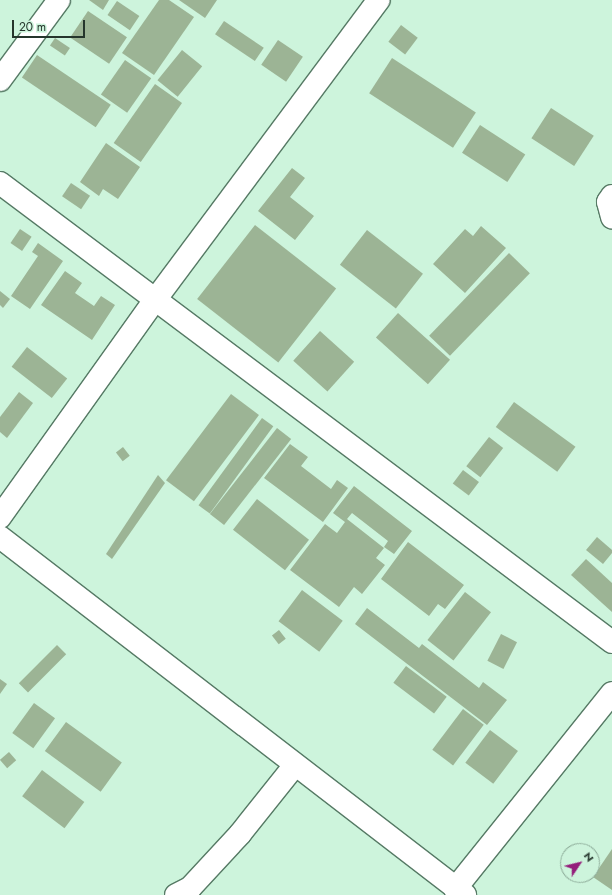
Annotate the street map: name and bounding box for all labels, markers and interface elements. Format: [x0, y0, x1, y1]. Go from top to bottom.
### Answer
scale bar [14, 12, 87, 38]
text: 20 m [19, 18, 46, 36]
north arrow [560, 843, 600, 883]
text: N [580, 849, 598, 865]

